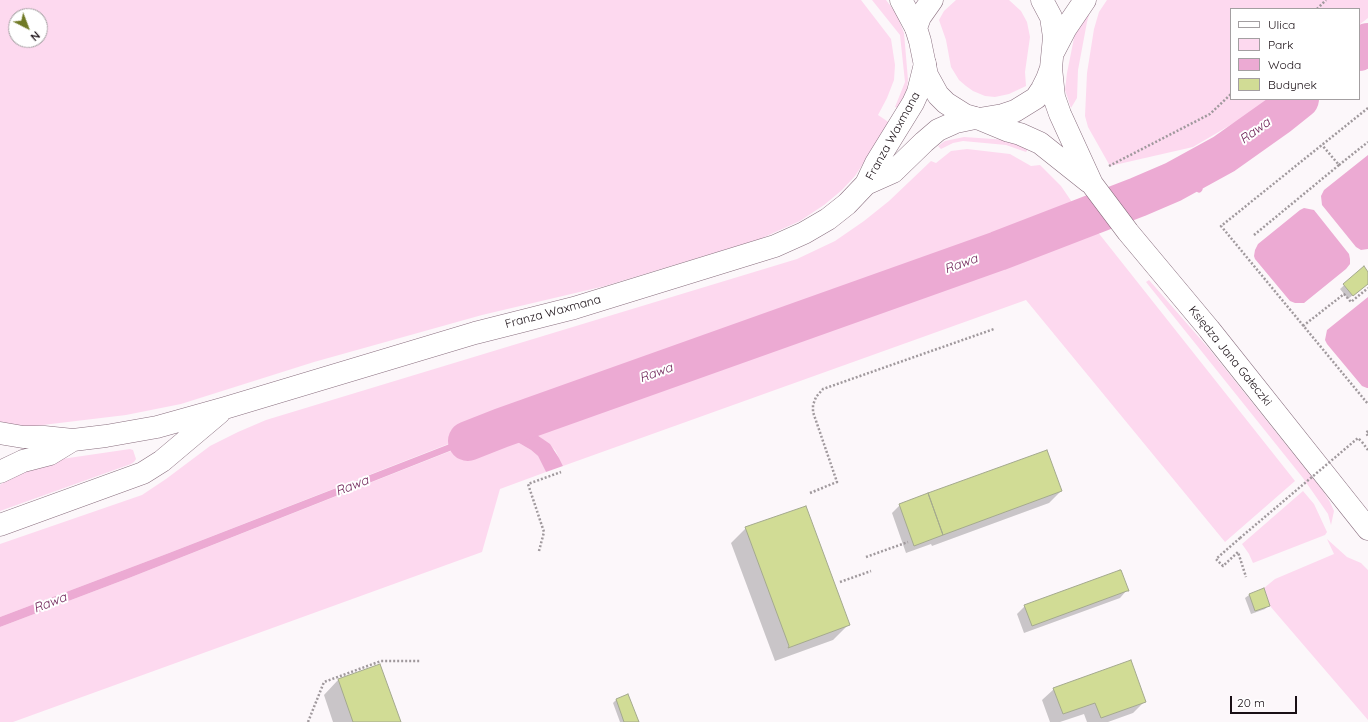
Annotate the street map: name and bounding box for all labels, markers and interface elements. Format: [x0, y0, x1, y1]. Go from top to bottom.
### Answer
north arrow [8, 8, 48, 48]
legend [1230, 8, 1360, 100]
text: Ulica [1268, 17, 1295, 32]
text: N [28, 28, 43, 44]
text: Park [1268, 37, 1293, 52]
text: Woda [1268, 57, 1301, 72]
text: Budynek [1268, 77, 1317, 92]
street label: Franza Waxmana [863, 89, 923, 183]
water label: Rawa [1237, 115, 1273, 147]
water label: Rawa [942, 251, 980, 277]
street label: Franza Waxmana [503, 292, 603, 332]
street label: Księdza Jana Gałeczki [1185, 303, 1275, 409]
water label: Rawa [637, 360, 675, 386]
water label: Rawa [333, 473, 371, 499]
water label: Rawa [31, 590, 69, 616]
scale bar [1232, 688, 1299, 714]
text: 20 m [1237, 695, 1265, 710]

